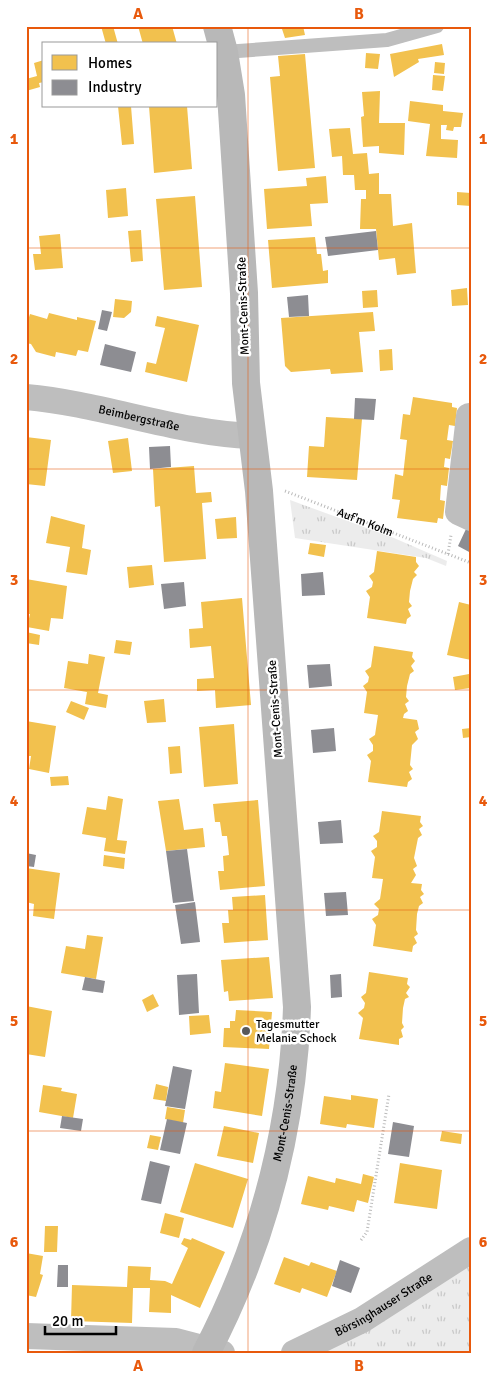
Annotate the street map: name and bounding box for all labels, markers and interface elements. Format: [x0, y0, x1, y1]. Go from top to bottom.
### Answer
text: A [133, 4, 144, 24]
text: B [354, 4, 364, 24]
legend [42, 42, 218, 108]
text: Homes [88, 54, 132, 72]
text: Industry [88, 78, 141, 96]
text: 1 [10, 129, 19, 149]
text: 1 [479, 129, 488, 149]
street label: Mont-Cenis-Straße [234, 257, 253, 355]
text: 2 [10, 349, 18, 369]
text: 2 [479, 349, 487, 369]
street label: Beimbergstraße [97, 402, 181, 434]
street label: Auf'm Kolm [335, 505, 395, 540]
text: 3 [10, 570, 18, 590]
text: 3 [479, 570, 487, 590]
street label: Mont-Cenis-Straße [265, 660, 286, 758]
text: 4 [10, 791, 19, 811]
text: 4 [479, 791, 488, 811]
text: 5 [10, 1011, 18, 1031]
text: 5 [479, 1011, 487, 1031]
place label: Tagesmutter Melanie Schock [256, 1017, 337, 1046]
marker: Tagesmutter Melanie Schock [240, 1025, 252, 1037]
street label: Mont-Cenis-Straße [270, 1064, 301, 1163]
text: 6 [10, 1232, 19, 1252]
text: 6 [479, 1232, 488, 1252]
street label: Börsinghauser Straße [332, 1270, 436, 1340]
scale bar [45, 1304, 116, 1336]
text: 20 m [52, 1312, 83, 1330]
text: A [133, 1356, 144, 1376]
text: B [354, 1356, 364, 1376]

